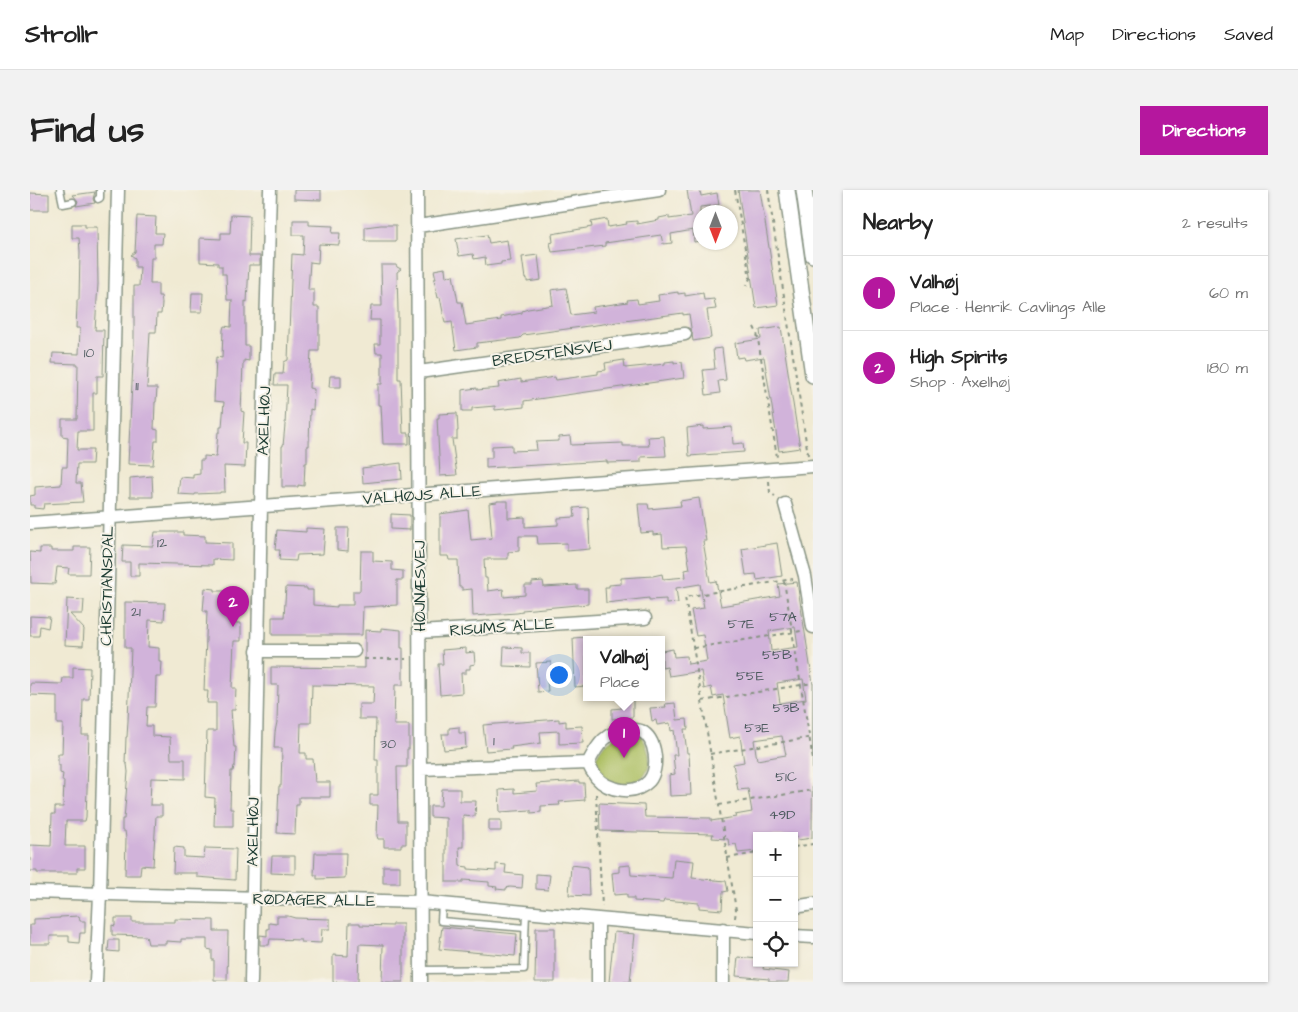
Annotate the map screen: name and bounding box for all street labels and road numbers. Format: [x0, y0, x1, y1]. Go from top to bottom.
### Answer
street label: BREDSTENSVEJ [491, 334, 614, 372]
street label: AXELHØJ [252, 385, 276, 456]
street label: VALHØJS ALLE [362, 480, 483, 510]
street label: CHRISTIANSDAL [95, 526, 119, 646]
street label: HØJNÆSVEJ [409, 540, 431, 632]
street label: RISUMS ALLE [449, 612, 556, 642]
street label: AXELHØJ [241, 797, 265, 867]
street label: RØDAGER ALLE [252, 888, 376, 912]

